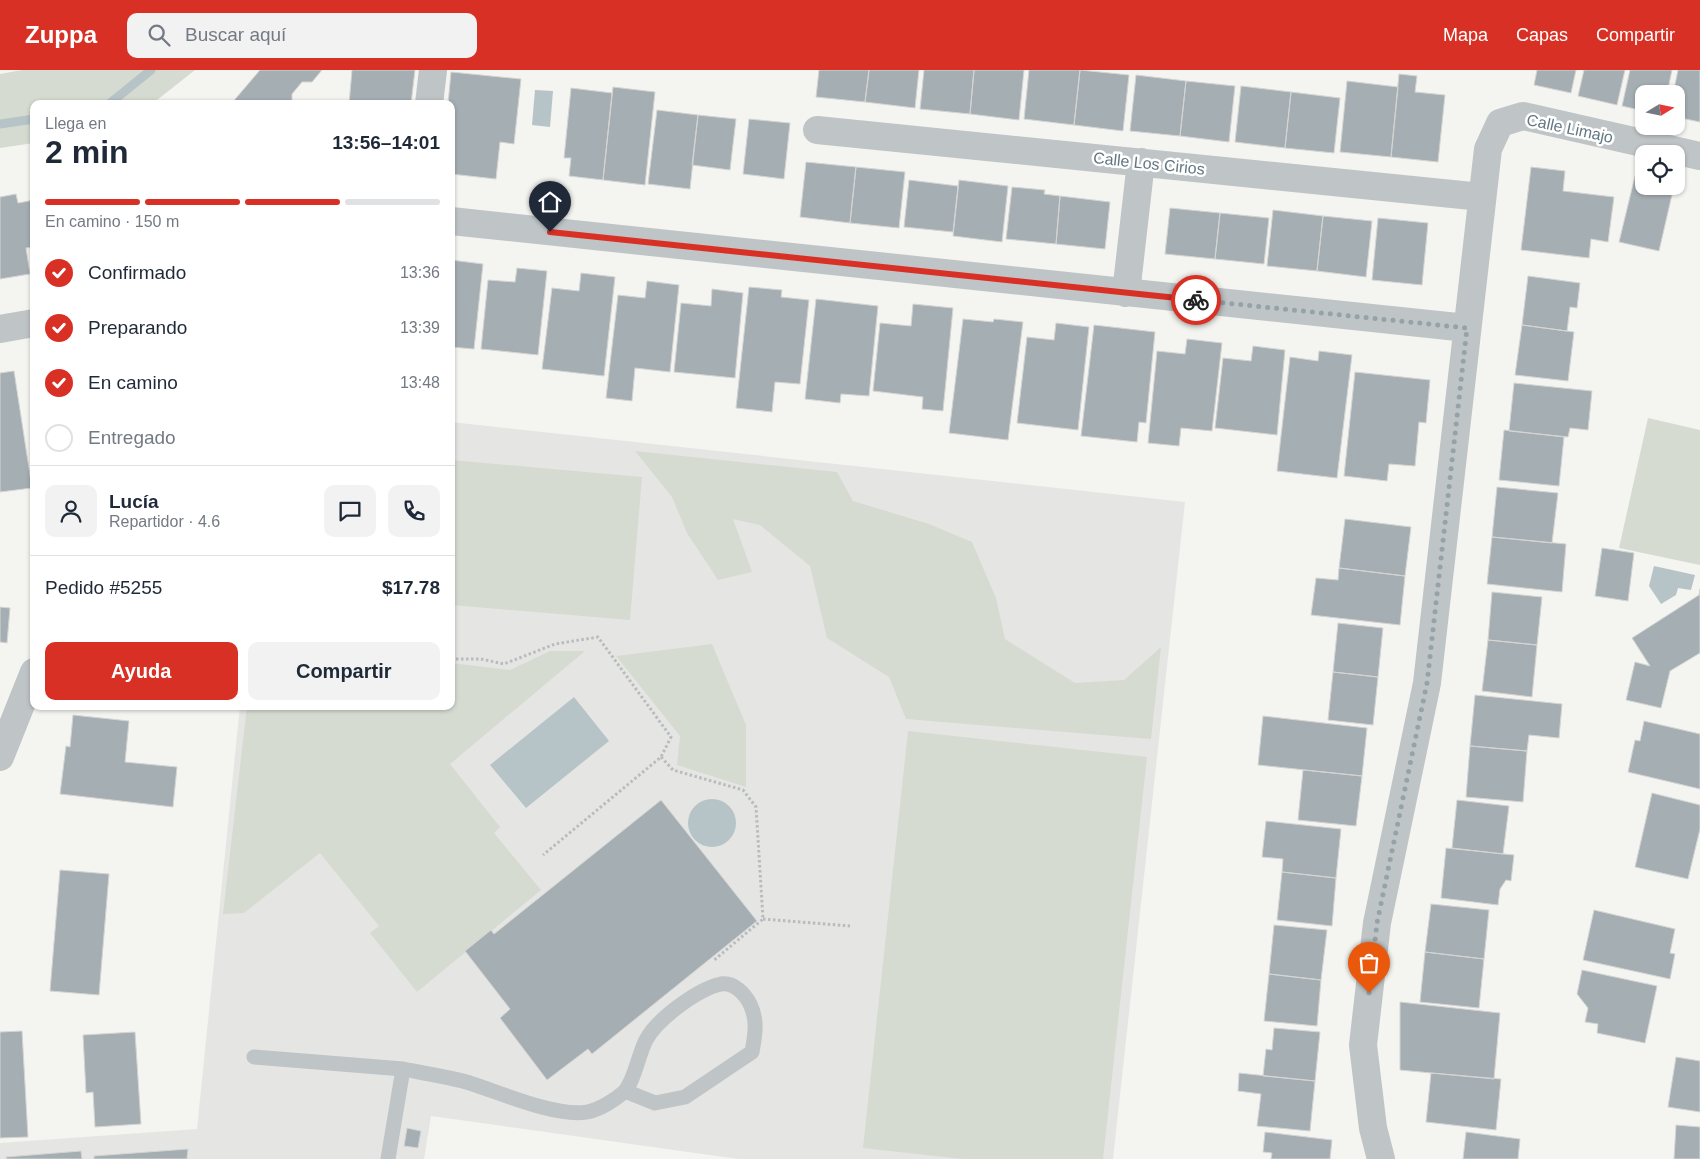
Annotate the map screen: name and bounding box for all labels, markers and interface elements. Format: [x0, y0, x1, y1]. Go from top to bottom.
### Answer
search box [127, 13, 477, 58]
text: Zuppa [25, 21, 97, 48]
icon: search [145, 21, 173, 49]
text: Buscar aquí [185, 24, 286, 45]
text: Mapa [1443, 25, 1488, 45]
text: Capas [1516, 25, 1568, 45]
text: Compartir [1596, 25, 1675, 45]
north arrow [1635, 85, 1685, 135]
map controls [1635, 85, 1685, 195]
street label: Calle Limajo [1525, 111, 1615, 146]
text: Llega en [45, 115, 106, 132]
text: 13:56–14:01 [332, 132, 440, 153]
text: 2 min [45, 134, 129, 170]
button: locate [1635, 145, 1685, 195]
street label: Calle Los Cirios [1092, 149, 1206, 178]
pin [529, 181, 571, 232]
icon: home [536, 188, 564, 216]
text: En camino · 150 m [45, 213, 179, 230]
icon: check [45, 259, 73, 287]
text: Confirmado [88, 262, 186, 283]
text: 13:36 [400, 264, 440, 281]
courier [1171, 275, 1221, 325]
icon: bike [1182, 286, 1210, 314]
icon: check [45, 314, 73, 342]
text: Preparando [88, 317, 187, 338]
text: 13:39 [400, 319, 440, 336]
icon: check [45, 369, 73, 397]
text: En camino [88, 372, 178, 393]
text: 13:48 [400, 374, 440, 391]
text: Entregado [88, 427, 176, 448]
button: person [45, 485, 97, 537]
button: chat [324, 485, 376, 537]
button: phone [388, 485, 440, 537]
text: Lucía [109, 491, 159, 512]
text: Repartidor · 4.6 [109, 513, 220, 530]
text: Pedido #5255 [45, 577, 162, 598]
text: $17.78 [382, 577, 440, 598]
button: Ayuda [45, 642, 238, 700]
button: Compartir [248, 642, 440, 700]
pin [1348, 942, 1390, 993]
icon: bag [1355, 949, 1383, 977]

